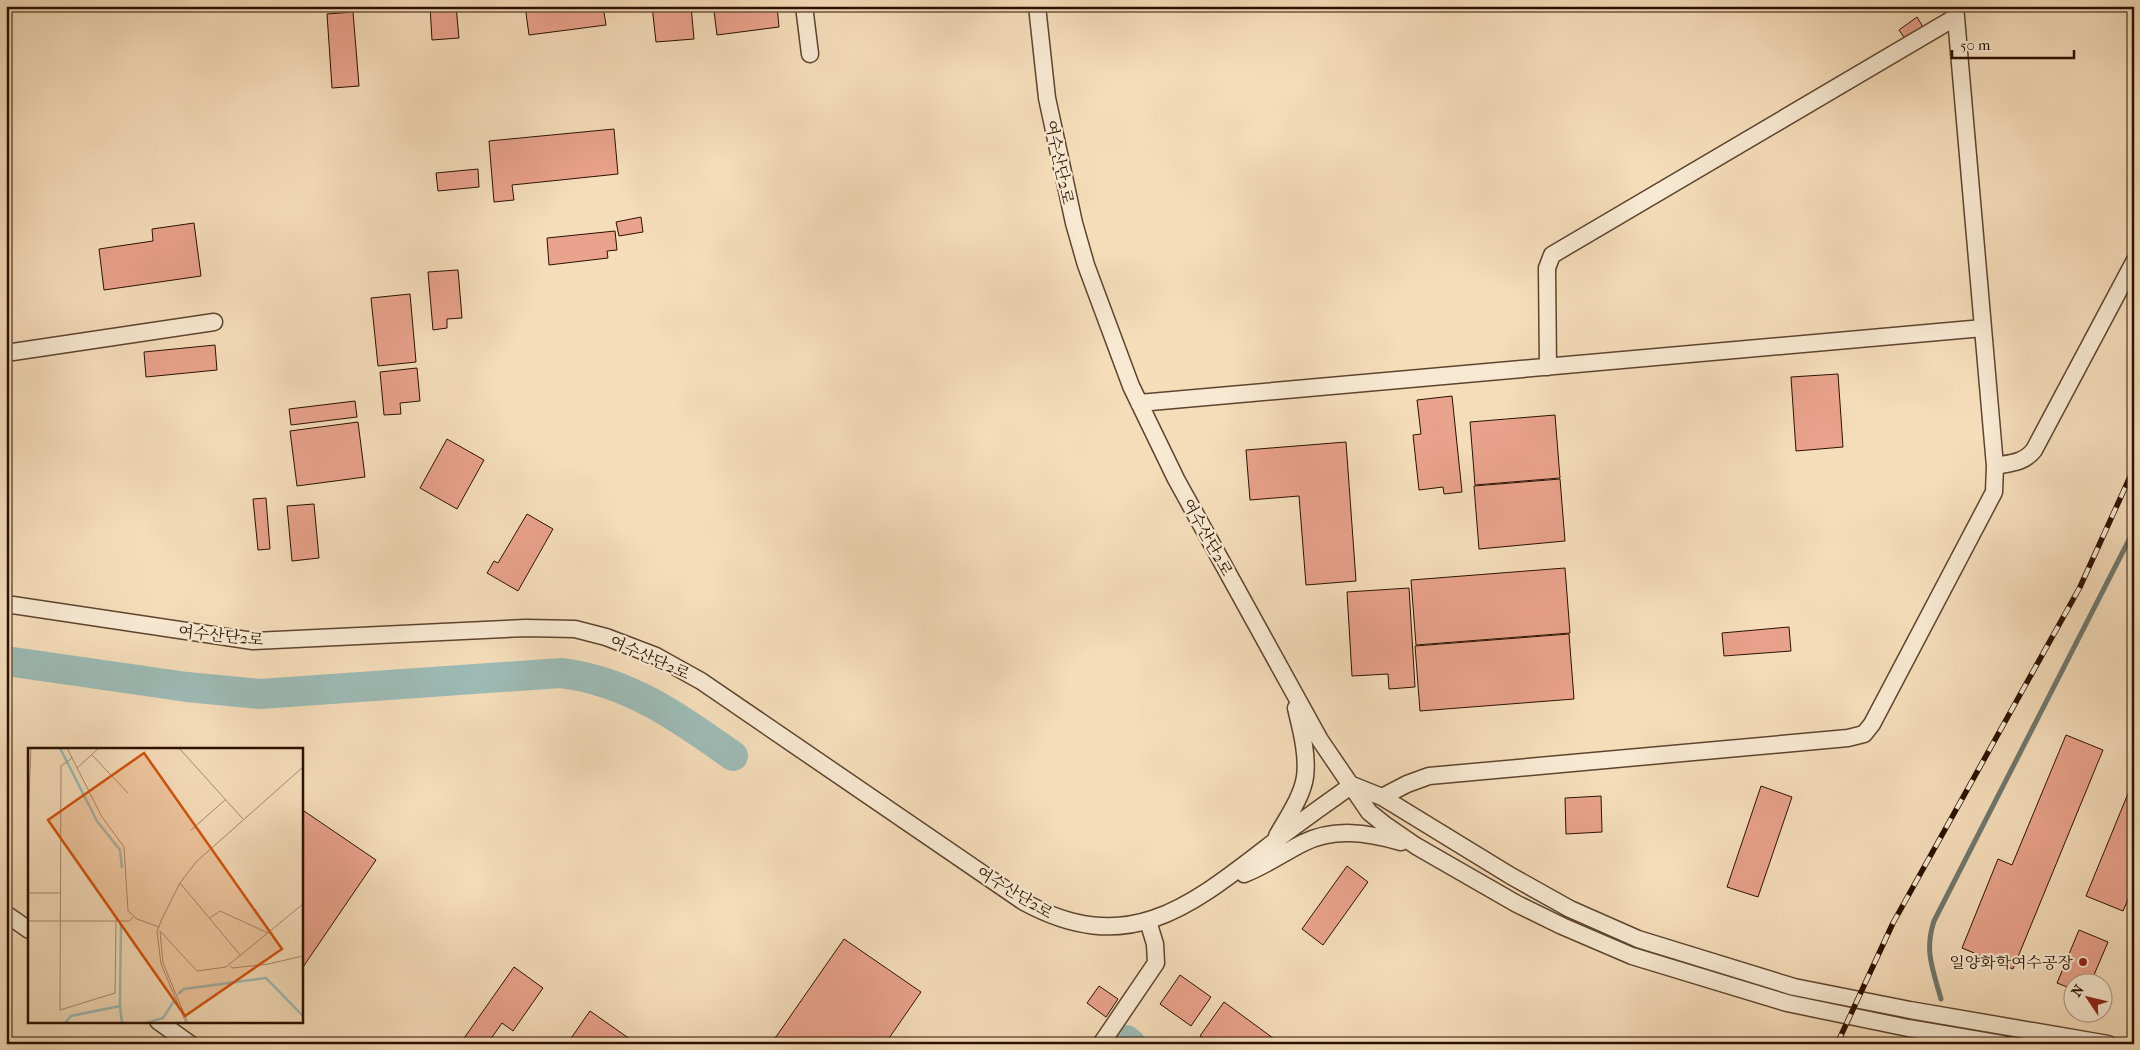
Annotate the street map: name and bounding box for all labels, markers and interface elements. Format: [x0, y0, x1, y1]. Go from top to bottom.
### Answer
scale bar [1952, 28, 2075, 60]
text: 50 m [1960, 36, 1991, 54]
street label: 여수산단2로 [1041, 118, 1078, 206]
street label: 여수산단2로 [1179, 495, 1237, 580]
street label: 여수산단2로 [177, 622, 265, 649]
street label: 여수산단2로 [607, 631, 693, 684]
inset map [28, 748, 302, 1022]
street label: 여수산단2로 [973, 862, 1057, 923]
place label: 일양화학여수공장 [1949, 953, 2074, 972]
marker: 일양화학여수공장 [2077, 956, 2089, 968]
north arrow [2062, 972, 2112, 1022]
text: N [2068, 981, 2088, 1000]

